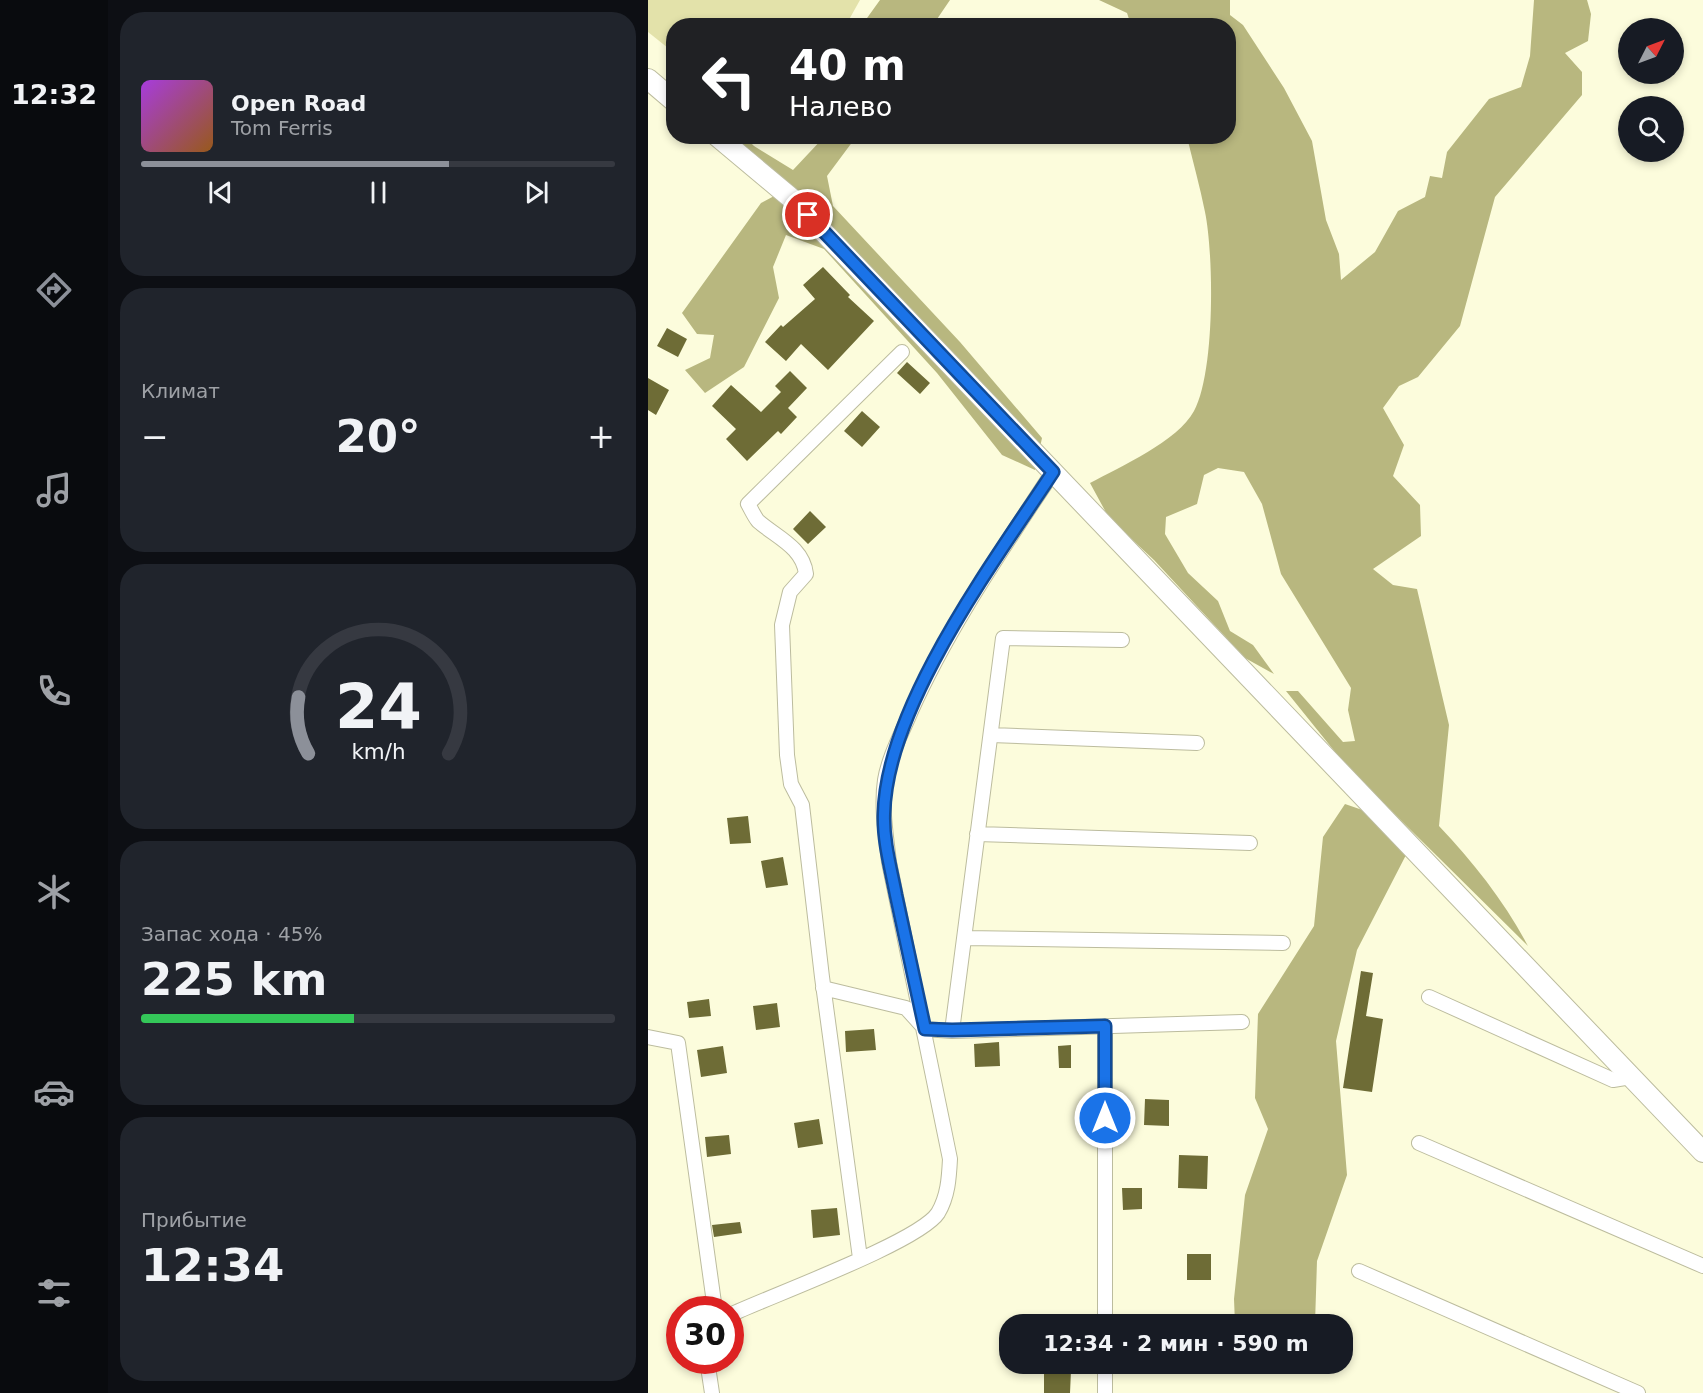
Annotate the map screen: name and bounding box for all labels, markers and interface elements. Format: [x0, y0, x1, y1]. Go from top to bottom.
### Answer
north arrow [1618, 18, 1684, 84]
map controls [1618, 18, 1684, 162]
text: 40 m [789, 41, 906, 90]
icon: left [690, 42, 768, 120]
text: 12:32 [11, 79, 97, 110]
text: Open Road [231, 91, 366, 116]
text: Налево [789, 91, 892, 122]
button: search [1618, 96, 1684, 162]
text: Tom Ferris [231, 116, 333, 140]
icon: previous [204, 176, 237, 209]
icon: pause [362, 176, 395, 209]
icon: next [520, 176, 553, 209]
pin [782, 189, 833, 240]
icon: arrive [791, 198, 824, 231]
icon: directions [33, 269, 75, 311]
text: Климат [141, 379, 220, 403]
text: 20° [335, 410, 421, 463]
text: − [141, 417, 169, 456]
text: + [587, 417, 615, 456]
icon: music [33, 469, 75, 511]
icon: phone [33, 670, 75, 712]
text: 24 [335, 670, 421, 743]
text: km/h [351, 739, 405, 764]
icon: climate [33, 871, 75, 913]
text: Запас хода · 45% [141, 922, 322, 946]
text: 225 km [141, 953, 327, 1006]
icon: car [33, 1071, 75, 1113]
position arrow [1073, 1086, 1137, 1150]
text: Прибытие [141, 1208, 247, 1232]
text: 12:34 [141, 1239, 284, 1292]
icon: filters [33, 1272, 75, 1314]
speed limit sign: 30 [666, 1296, 744, 1374]
text: 12:34 · 2 мин · 590 m [1043, 1331, 1309, 1356]

